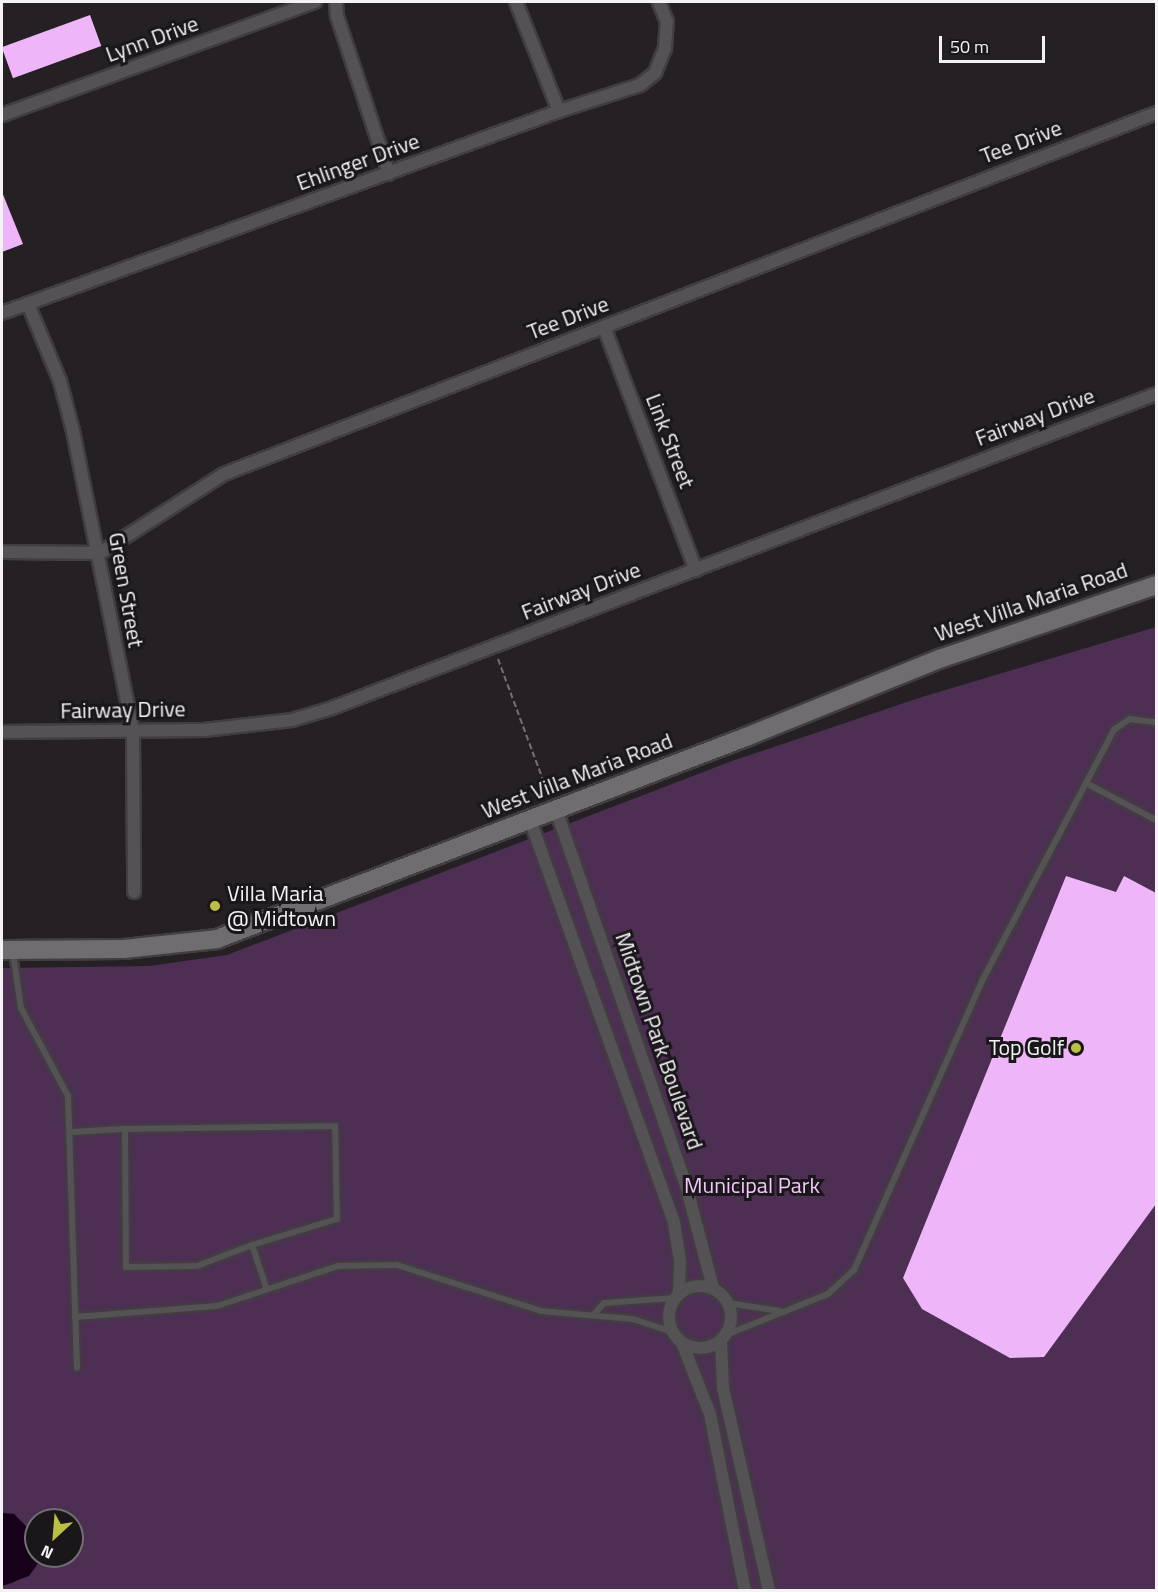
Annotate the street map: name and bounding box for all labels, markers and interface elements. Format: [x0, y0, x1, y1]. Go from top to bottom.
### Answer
street label: Lynn Drive [102, 10, 202, 68]
scale bar [942, 24, 1048, 62]
text: 50 m [950, 33, 989, 60]
street label: Tee Drive [977, 114, 1065, 170]
street label: Ehlinger Drive [293, 128, 423, 196]
street label: Tee Drive [524, 290, 612, 346]
street label: Fairway Drive [972, 382, 1098, 452]
street label: Link Street [640, 390, 700, 492]
street label: Green Street [103, 530, 149, 650]
street label: Fairway Drive [518, 556, 644, 626]
street label: West Villa Maria Road [931, 557, 1131, 647]
street label: Fairway Drive [60, 696, 186, 724]
street label: West Villa Maria Road [478, 727, 676, 825]
place label: Villa Maria @ Midtown [227, 880, 336, 932]
marker: Villa Maria @ Midtown [208, 899, 222, 913]
street label: Midtown Park Boulevard [609, 929, 709, 1153]
place label: Top Golf [989, 1035, 1064, 1061]
marker: Top Golf [1069, 1041, 1083, 1055]
park label: Municipal Park [684, 1173, 820, 1199]
north arrow [24, 1508, 84, 1568]
text: N [37, 1539, 57, 1566]

